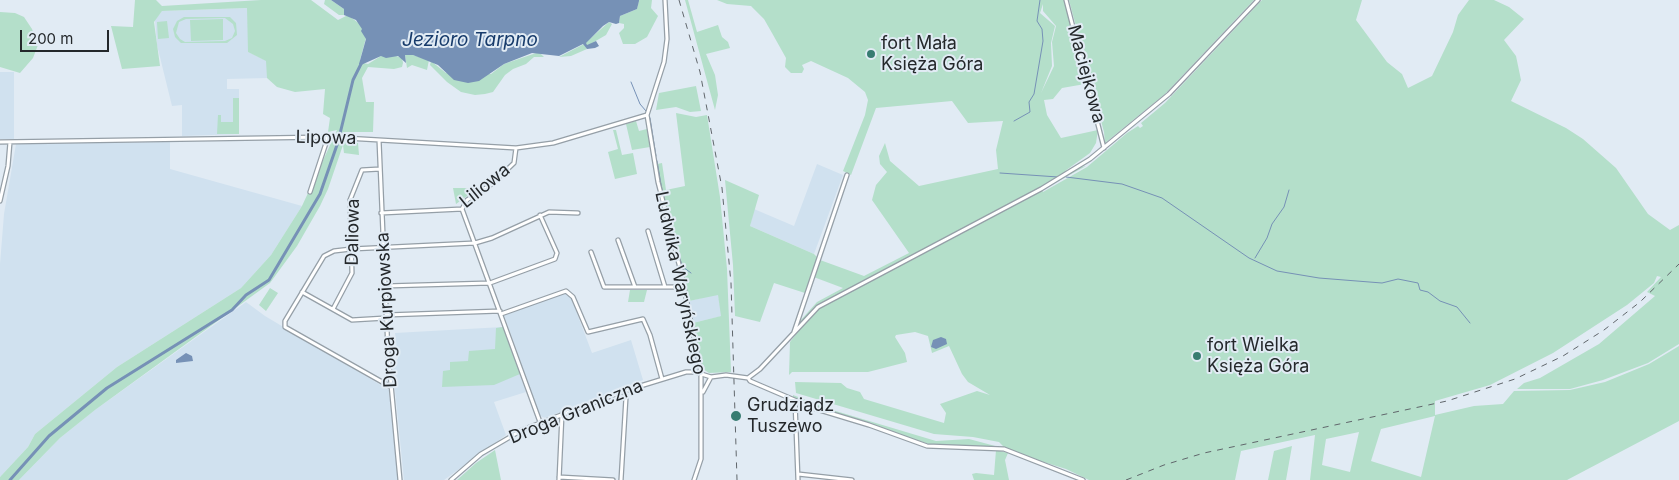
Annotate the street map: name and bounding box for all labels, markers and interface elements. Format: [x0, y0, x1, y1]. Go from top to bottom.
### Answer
scale bar [22, 20, 111, 52]
street label: Maciejkowa [1063, 23, 1109, 125]
text: 200 m [28, 29, 73, 48]
water label: Jezioro Tarpno [402, 29, 538, 51]
place label: fort Mała Księża Góra [881, 33, 983, 76]
marker: fort Mała Księża Góra [865, 48, 877, 60]
street label: Lipowa [295, 127, 357, 149]
street label: Liliowa [455, 159, 515, 213]
street label: Ludwika Waryńskiego [650, 189, 710, 377]
street label: Daliowa [342, 198, 364, 266]
street label: Droga Kurpiowska [372, 232, 402, 388]
place label: fort Wielka Księża Góra [1207, 335, 1309, 378]
marker: fort Wielka Księża Góra [1191, 350, 1203, 362]
street label: Droga Graniczna [506, 375, 646, 449]
place label: Grudziądz Tuszewo [747, 395, 834, 438]
marker: Grudziądz Tuszewo [729, 409, 743, 423]

